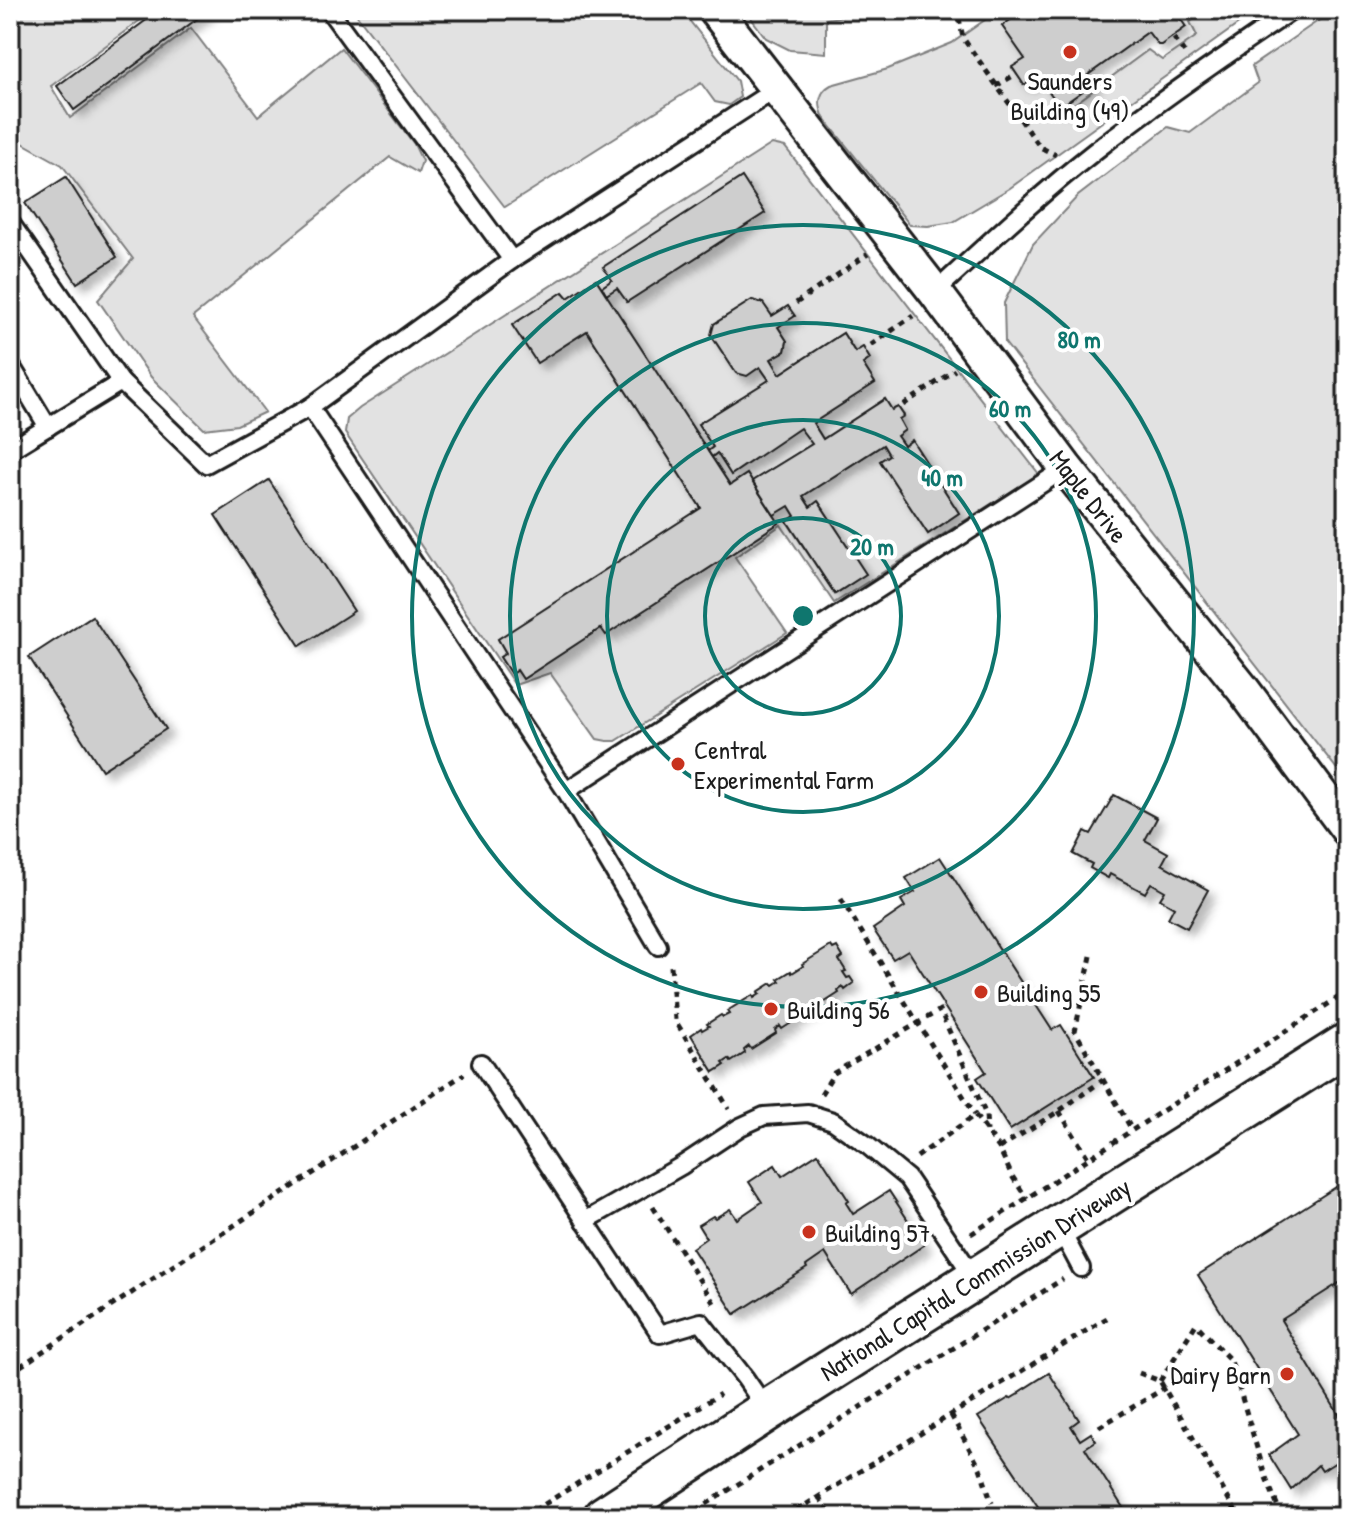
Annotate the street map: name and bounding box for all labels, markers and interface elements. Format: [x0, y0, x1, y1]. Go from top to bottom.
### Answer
marker: Saunders Building (49) [1061, 43, 1079, 61]
place label: Saunders Building (49) [1010, 63, 1130, 128]
text: 80 m [1058, 323, 1100, 355]
text: 60 m [989, 392, 1031, 424]
street label: Maple Drive [1042, 442, 1136, 550]
text: 40 m [921, 461, 963, 493]
text: 20 m [850, 530, 894, 562]
centre of rings [789, 602, 817, 630]
place label: Central Experimental Farm [694, 732, 874, 797]
marker: Central Experimental Farm [669, 755, 687, 773]
place label: Building 55 [997, 975, 1101, 1010]
marker: Building 55 [972, 983, 990, 1001]
place label: Building 56 [787, 992, 890, 1027]
marker: Building 56 [762, 1000, 780, 1018]
street label: National Capital Commission Driveway [813, 1169, 1137, 1389]
place label: Building 57 [825, 1215, 930, 1250]
marker: Building 57 [800, 1223, 818, 1241]
place label: Dairy Barn [1171, 1357, 1271, 1392]
marker: Dairy Barn [1278, 1365, 1296, 1383]

